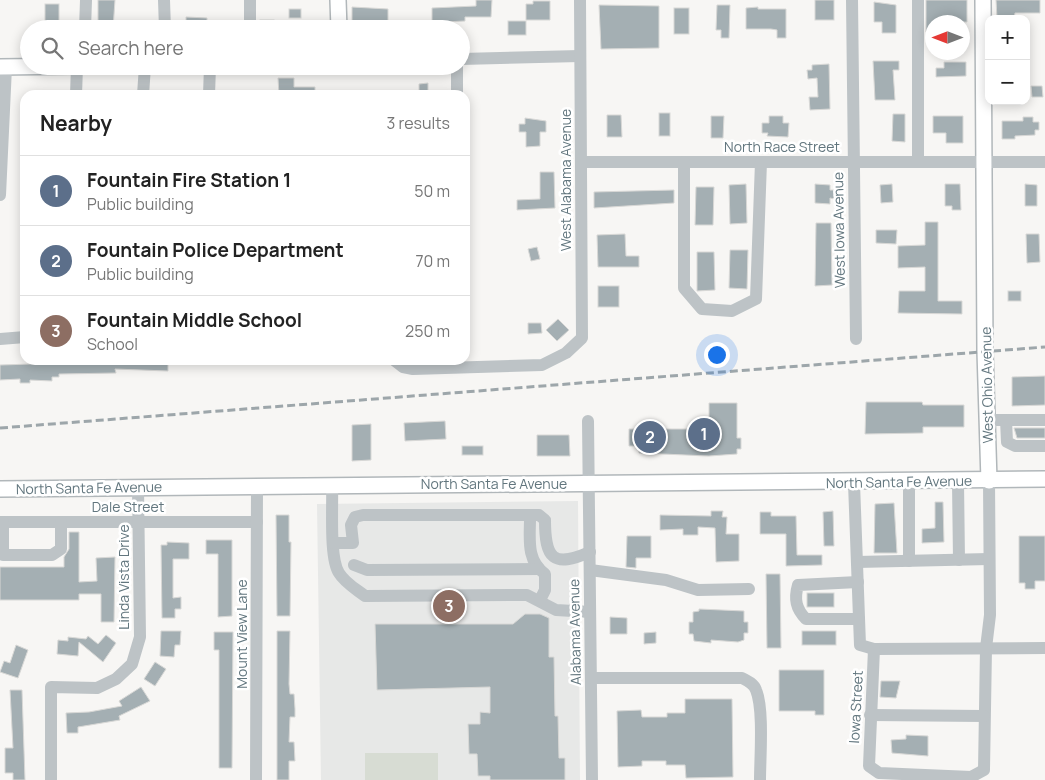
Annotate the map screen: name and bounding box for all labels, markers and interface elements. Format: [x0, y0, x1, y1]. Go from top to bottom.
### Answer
north arrow [925, 15, 970, 60]
map controls [985, 15, 1030, 105]
button: + [985, 15, 1030, 60]
search box [20, 20, 470, 75]
icon: search [38, 34, 66, 62]
text: Search here [78, 35, 184, 61]
button: − [985, 60, 1030, 105]
text: Nearby [40, 109, 112, 137]
street label: West Alabama Avenue [556, 109, 575, 251]
text: 3 results [387, 112, 450, 134]
street label: North Race Street [724, 137, 840, 156]
text: Fountain Fire Station 1 [87, 167, 291, 193]
street label: West Iowa Avenue [828, 172, 849, 288]
text: 1 [52, 180, 60, 202]
text: 50 m [414, 180, 450, 202]
text: Public building [87, 193, 194, 215]
text: Fountain Police Department [87, 237, 344, 263]
text: 2 [51, 250, 61, 272]
text: 70 m [415, 250, 450, 272]
text: Public building [87, 263, 194, 285]
text: Fountain Middle School [87, 307, 302, 333]
text: 3 [51, 320, 61, 342]
text: 250 m [405, 320, 450, 342]
street label: West Ohio Avenue [976, 326, 997, 444]
text: School [87, 333, 138, 355]
your location [704, 342, 730, 368]
pin: 1 [688, 415, 720, 453]
pin: 2 [634, 418, 666, 456]
street label: North Santa Fe Avenue [826, 471, 972, 492]
street label: North Santa Fe Avenue [421, 474, 567, 493]
street label: North Santa Fe Avenue [16, 477, 162, 498]
street label: Dale Street [92, 497, 165, 516]
street label: Linda Vista Drive [114, 524, 133, 630]
street label: Mount View Lane [232, 579, 251, 689]
street label: Alabama Avenue [564, 579, 585, 685]
pin: 3 [433, 587, 465, 625]
street label: Iowa Street [844, 669, 867, 744]

